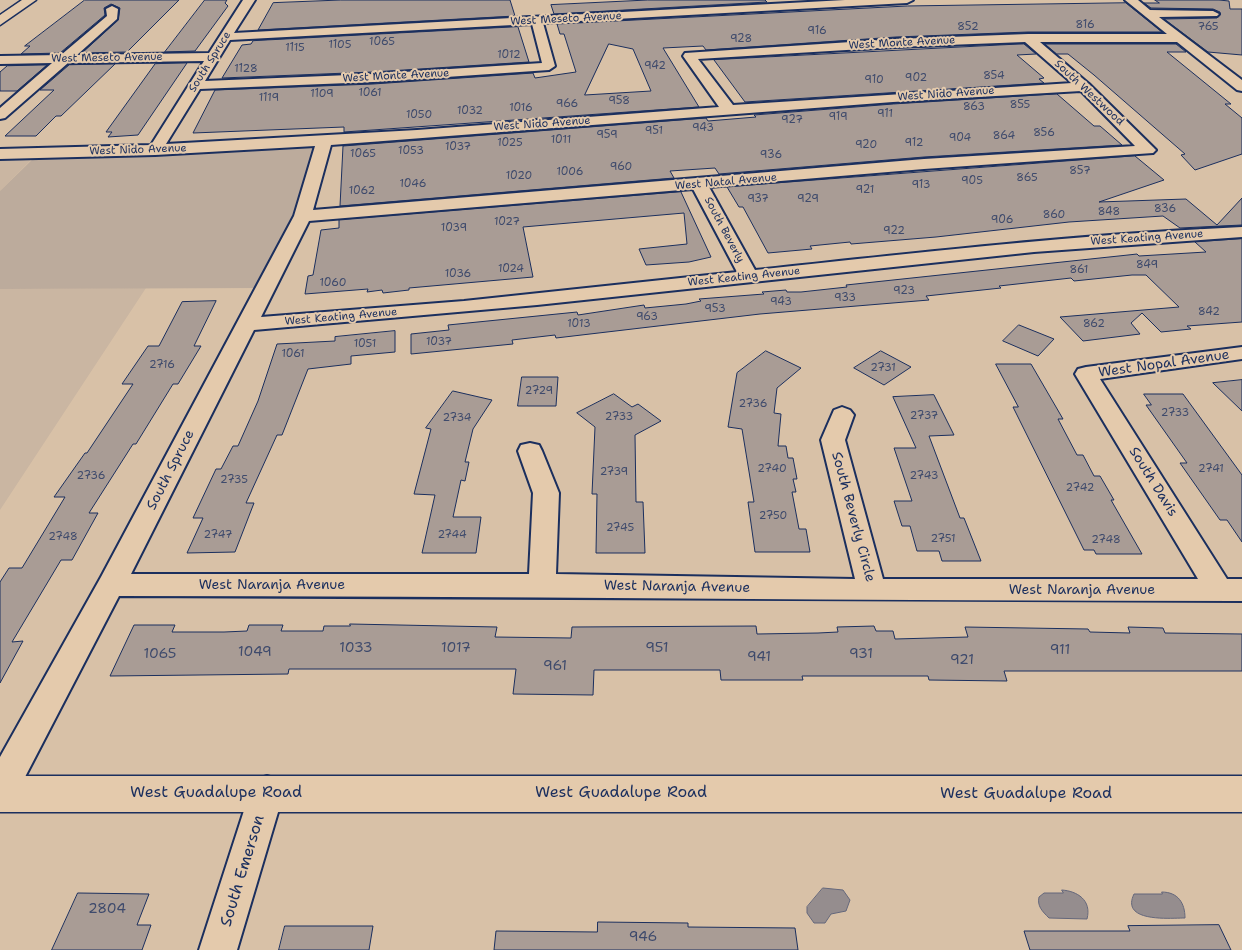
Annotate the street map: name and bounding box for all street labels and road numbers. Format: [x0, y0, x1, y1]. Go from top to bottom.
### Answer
street label: West Meseto Avenue [510, 9, 622, 29]
street label: South Spruce [186, 29, 234, 95]
street label: West Monte Avenue [848, 34, 956, 52]
street label: West Meseto Avenue [51, 50, 163, 66]
street label: South Westwood [1052, 57, 1126, 129]
street label: West Monte Avenue [342, 67, 450, 85]
street label: West Nido Avenue [897, 84, 995, 104]
street label: West Nido Avenue [493, 114, 591, 134]
street label: West Nido Avenue [89, 142, 187, 158]
street label: West Natal Avenue [675, 171, 777, 193]
street label: South Beverly [701, 195, 747, 265]
street label: West Keating Avenue [1090, 227, 1204, 249]
street label: West Keating Avenue [687, 265, 801, 289]
street label: West Keating Avenue [284, 306, 398, 328]
street label: West Nopal Avenue [1097, 346, 1231, 382]
street label: South Spruce [144, 427, 198, 513]
street label: South Davis [1125, 444, 1181, 520]
street label: South Beverly Circle [828, 450, 878, 584]
street label: West Naranja Avenue [199, 577, 345, 593]
street label: West Naranja Avenue [604, 577, 750, 597]
street label: West Naranja Avenue [1009, 582, 1155, 598]
street label: West Guadalupe Road [130, 783, 302, 803]
street label: West Guadalupe Road [535, 783, 707, 803]
street label: West Guadalupe Road [940, 784, 1112, 804]
street label: South Emerson [217, 813, 269, 929]

